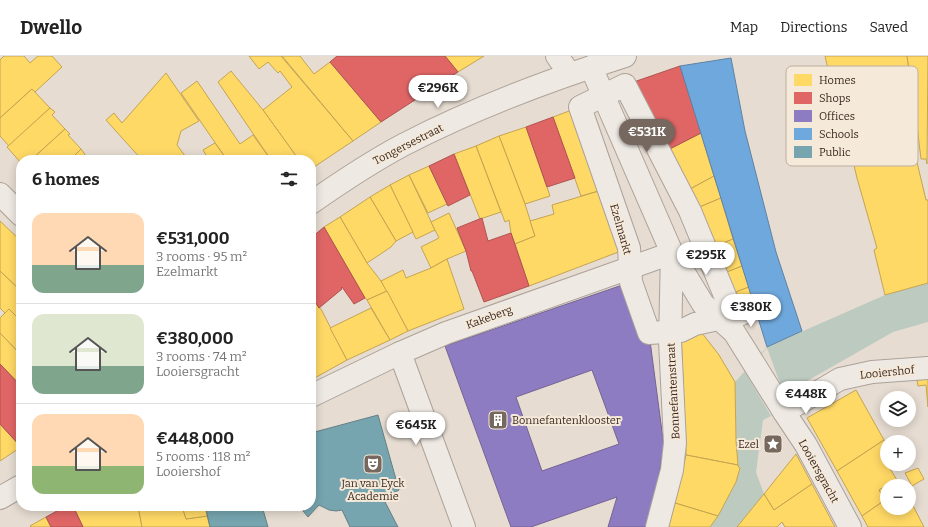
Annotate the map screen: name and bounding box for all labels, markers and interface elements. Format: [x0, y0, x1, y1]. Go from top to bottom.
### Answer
text: Dwello [20, 16, 82, 39]
text: Map [730, 19, 758, 36]
text: Directions [780, 19, 848, 36]
text: Saved [870, 19, 908, 36]
legend [786, 66, 918, 166]
text: Homes [819, 74, 856, 87]
pin: €296K [410, 75, 466, 109]
text: €296K [418, 80, 459, 95]
text: Shops [819, 92, 851, 105]
text: Offices [819, 110, 855, 123]
pin: €531K [619, 119, 675, 153]
street label: Tongersestraat [371, 121, 445, 168]
text: €531K [628, 124, 666, 139]
text: Schools [819, 128, 859, 141]
text: Public [819, 146, 851, 159]
icon: filters [278, 168, 300, 190]
text: 6 homes [32, 169, 100, 190]
street label: Ezelmarkt [607, 202, 634, 256]
text: €531,000 [156, 228, 230, 249]
icon: home [64, 229, 112, 277]
pin: €295K [678, 242, 734, 276]
text: €295K [686, 247, 726, 262]
text: 3 rooms · 95 m² [156, 249, 247, 264]
text: Ezelmarkt [156, 264, 218, 279]
pin: €380K [723, 294, 779, 328]
text: €380K [730, 299, 772, 314]
street label: Kakeberg [464, 303, 514, 332]
text: €380,000 [156, 328, 234, 349]
icon: home [64, 330, 112, 378]
street label: Bonnefantenstraat [664, 342, 683, 440]
text: 3 rooms · 74 m² [156, 349, 247, 364]
street label: Looiershof [859, 363, 916, 382]
text: Looiersgracht [156, 364, 240, 379]
pin: €448K [778, 381, 834, 415]
text: €448K [785, 386, 827, 401]
map controls [880, 391, 916, 515]
button: layers [880, 391, 916, 427]
building icon: Bonnefantenklooster [487, 409, 509, 431]
pin: €645K [388, 412, 444, 446]
place label: Bonnefantenklooster [512, 414, 621, 427]
text: €645K [395, 417, 437, 432]
text: €448,000 [156, 428, 234, 449]
icon: home [64, 430, 112, 478]
place icon: Ezel [762, 433, 784, 455]
button: + [880, 435, 916, 471]
street label: Looiersgracht [796, 437, 841, 505]
place label: Ezel [738, 438, 759, 451]
text: 5 rooms · 118 m² [156, 449, 250, 464]
theatre icon: Jan van Eyck Academie [362, 453, 384, 475]
text: Looiershof [156, 464, 221, 479]
place label: Jan van Eyck Academie [340, 477, 405, 503]
button: − [880, 479, 916, 515]

